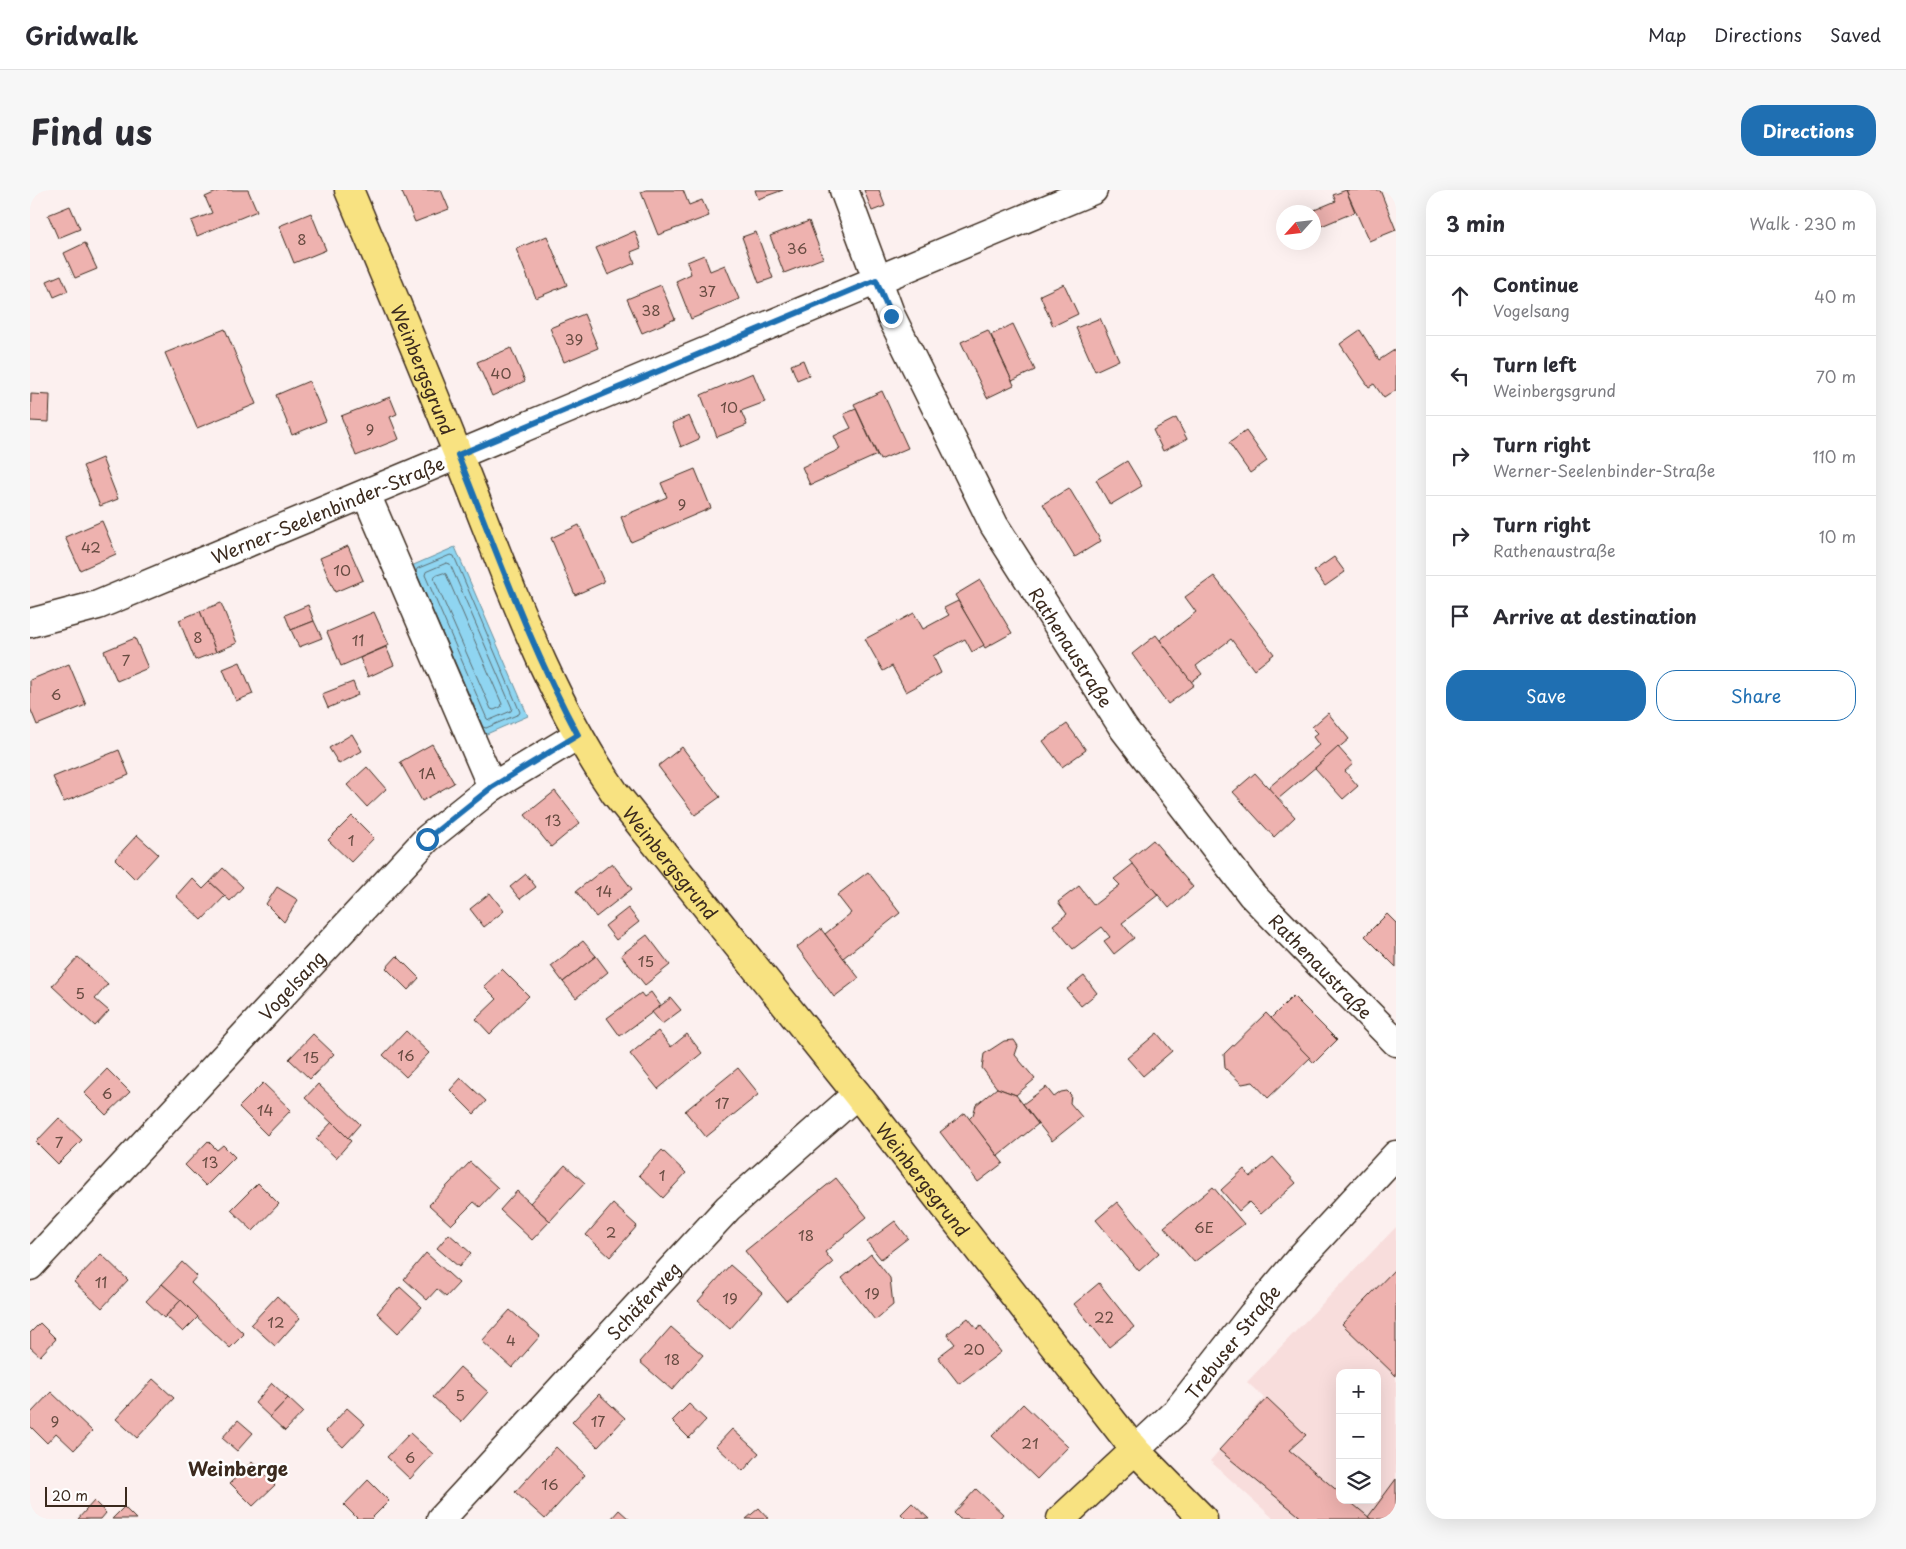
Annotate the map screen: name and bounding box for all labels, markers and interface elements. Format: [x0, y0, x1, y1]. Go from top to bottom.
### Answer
text: Gridwalk [25, 17, 138, 53]
text: Map [1648, 21, 1686, 48]
text: Directions [1714, 21, 1802, 48]
text: Saved [1830, 21, 1881, 48]
text: Find us [30, 104, 152, 157]
button: Directions [1741, 105, 1876, 156]
north arrow [1276, 205, 1321, 250]
text: 3 min [1446, 207, 1505, 239]
text: Walk · 230 m [1749, 211, 1856, 235]
house number: 8 [297, 227, 307, 250]
house number: 36 [787, 236, 807, 259]
text: Continue [1493, 270, 1579, 298]
house number: 37 [698, 279, 716, 302]
icon: ahead [1446, 282, 1474, 310]
text: 40 m [1814, 284, 1856, 308]
house number: 38 [641, 298, 661, 321]
text: Vogelsang [1493, 298, 1570, 322]
street label: Weinbergsgrund [385, 300, 462, 438]
route end [880, 305, 903, 328]
house number: 39 [565, 327, 583, 350]
text: Turn left [1493, 350, 1577, 378]
house number: 40 [491, 361, 511, 384]
icon: left [1446, 362, 1474, 390]
text: 70 m [1816, 364, 1856, 388]
text: Weinbergsgrund [1493, 378, 1616, 402]
house number: 10 [720, 395, 738, 418]
house number: 9 [366, 417, 374, 440]
text: Turn right [1493, 430, 1591, 458]
icon: right [1446, 442, 1474, 470]
text: 110 m [1813, 444, 1856, 468]
street label: Werner-Seelenbinder-Straße [207, 449, 448, 570]
text: Werner-Seelenbinder-Straße [1493, 458, 1715, 482]
house number: 9 [678, 492, 686, 515]
text: Turn right [1493, 510, 1591, 538]
icon: right [1446, 522, 1474, 550]
text: 10 m [1819, 524, 1856, 548]
house number: 42 [81, 535, 101, 558]
text: Rathenaustraße [1493, 538, 1616, 562]
house number: 10 [333, 558, 351, 581]
street label: Rathenaustraße [1023, 581, 1120, 712]
icon: arrive [1446, 602, 1474, 630]
text: Arrive at destination [1493, 602, 1697, 630]
house number: 8 [193, 625, 203, 648]
house number: 11 [352, 628, 364, 651]
house number: 7 [122, 648, 131, 671]
button: Save [1446, 670, 1646, 721]
button: Share [1656, 670, 1856, 721]
house number: 6 [51, 682, 61, 705]
house number: 1A [418, 761, 436, 784]
street label: Weinbergsgrund [617, 800, 725, 925]
house number: 13 [545, 808, 561, 831]
house number: 1 [348, 828, 354, 851]
route start [416, 828, 439, 851]
house number: 14 [596, 879, 612, 902]
street label: Rathenaustraße [1263, 907, 1379, 1024]
street label: Vogelsang [252, 944, 331, 1026]
house number: 15 [638, 949, 654, 972]
house number: 5 [75, 981, 85, 1004]
house number: 16 [397, 1043, 415, 1066]
house number: 15 [303, 1045, 319, 1068]
house number: 6 [102, 1081, 112, 1104]
house number: 17 [715, 1091, 729, 1114]
house number: 14 [257, 1098, 273, 1121]
street label: Weinbergsgrund [870, 1116, 977, 1242]
house number: 7 [55, 1130, 64, 1153]
house number: 13 [202, 1150, 218, 1173]
house number: 1 [659, 1163, 665, 1186]
house number: 6E [1194, 1215, 1214, 1238]
house number: 2 [606, 1220, 616, 1243]
house number: 18 [798, 1223, 814, 1246]
street label: Schäferweg [600, 1255, 686, 1345]
house number: 11 [95, 1270, 107, 1293]
street label: Trebuser Straße [1178, 1278, 1286, 1405]
house number: 19 [864, 1281, 880, 1304]
house number: 19 [722, 1286, 738, 1309]
house number: 22 [1094, 1305, 1114, 1328]
house number: 12 [267, 1310, 285, 1333]
house number: 4 [506, 1328, 516, 1351]
house number: 20 [963, 1337, 985, 1360]
house number: 18 [664, 1347, 680, 1370]
map controls [1336, 1369, 1381, 1504]
button: + [1336, 1369, 1381, 1414]
house number: 5 [455, 1383, 465, 1406]
house number: 9 [51, 1409, 59, 1432]
house number: 17 [591, 1409, 605, 1432]
button: − [1336, 1414, 1381, 1459]
house number: 21 [1021, 1431, 1039, 1454]
house number: 6 [405, 1445, 415, 1468]
district label: Weinberge [188, 1454, 288, 1482]
button: layers [1336, 1459, 1381, 1504]
house number: 16 [541, 1472, 559, 1495]
scale bar [45, 1484, 128, 1507]
text: 20 m [52, 1485, 88, 1506]

